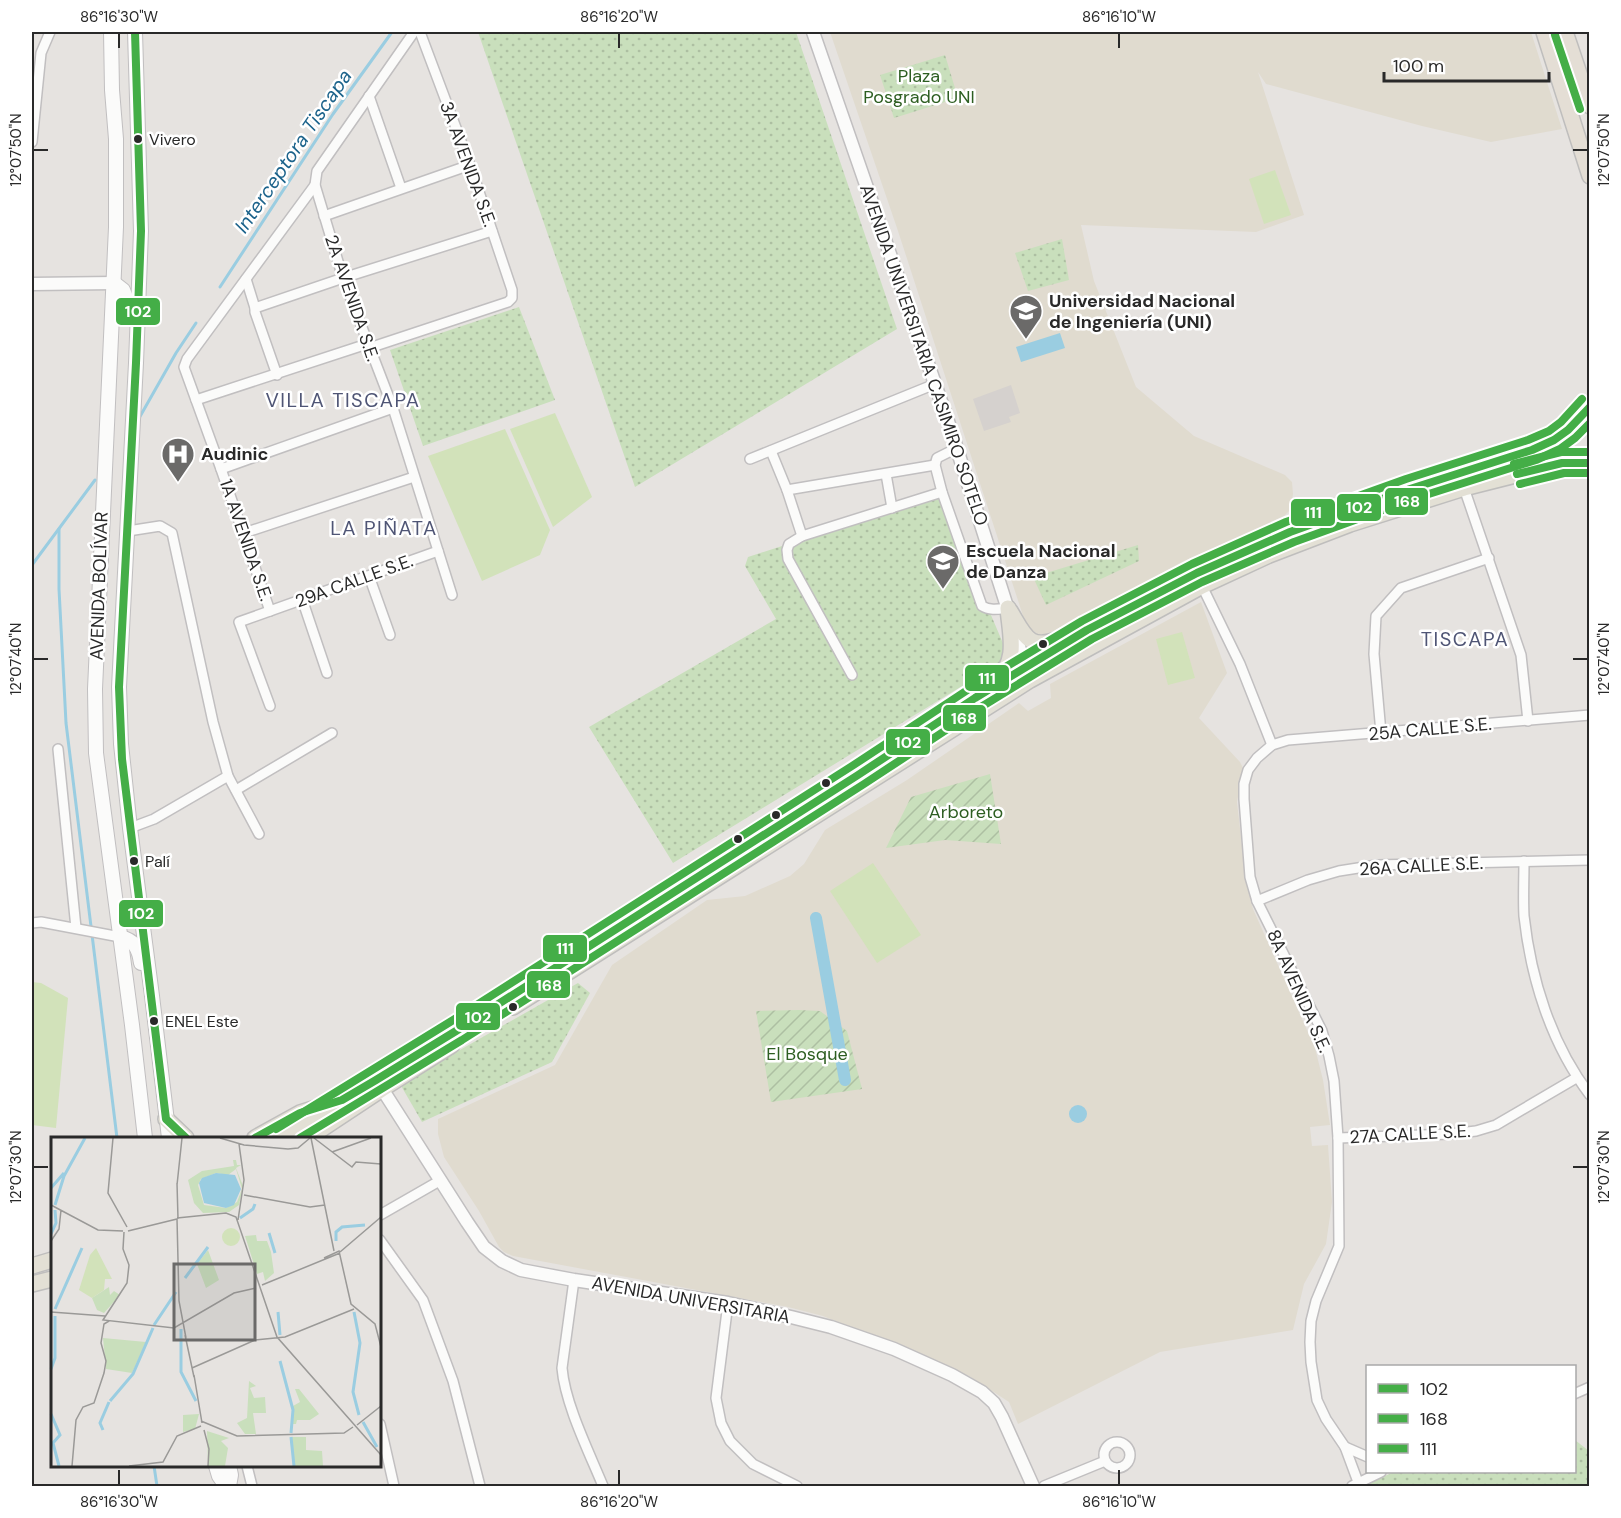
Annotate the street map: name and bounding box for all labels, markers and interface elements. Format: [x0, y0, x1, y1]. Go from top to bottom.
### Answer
text: 86°16'30"W [80, 7, 159, 27]
text: 86°16'20"W [580, 7, 658, 27]
text: 86°16'10"W [1082, 7, 1156, 27]
scale bar [1384, 45, 1549, 83]
text: 100 m [1393, 54, 1444, 78]
water label: Interceptora Tiscapa [228, 64, 358, 238]
park label: Plaza Posgrado UNI [863, 64, 975, 109]
street label: 3A AVENIDA S.E. [434, 98, 502, 230]
text: 12°07'50"N [6, 113, 26, 187]
text: 12°07'50"N [1594, 113, 1614, 187]
place label: Vivero [149, 129, 196, 150]
marker: Vivero [132, 133, 144, 145]
street label: AVENIDA UNIVERSITARIA CASIMIRO SOTELO [854, 181, 994, 529]
street label: 2A AVENIDA S.E. [319, 232, 385, 364]
place label: Universidad Nacional de Ingeniería (UNI) [1049, 289, 1235, 334]
school or university icon: Universidad Nacional de Ingeniería (UNI) [1008, 293, 1044, 340]
line badge: 102 [115, 297, 161, 326]
text: 102 [125, 301, 151, 322]
district label: VILLA TISCAPA [265, 387, 421, 413]
hospital icon: Audinic [160, 436, 196, 483]
place label: Audinic [201, 442, 268, 466]
street label: 1A AVENIDA S.E. [214, 476, 278, 604]
line badge: 168 [1384, 487, 1429, 516]
text: 168 [1394, 491, 1420, 512]
line badge: 102 [1336, 493, 1382, 522]
text: 102 [1346, 497, 1372, 518]
line badge: 111 [1290, 498, 1336, 527]
text: 111 [1304, 502, 1322, 523]
street label: AVENIDA BOLÍVAR [84, 511, 114, 661]
district label: LA PIÑATA [330, 515, 438, 541]
place label: Escuela Nacional de Danza [966, 539, 1115, 584]
school or university icon: Escuela Nacional de Danza [925, 543, 961, 590]
street label: 29A CALLE S.E. [292, 549, 416, 613]
text: 12°07'40"N [6, 623, 26, 695]
text: 12°07'40"N [1594, 623, 1614, 695]
district label: TISCAPA [1421, 626, 1509, 652]
unlabelled marker [1037, 638, 1049, 650]
line badge: 111 [964, 664, 1010, 692]
text: 111 [978, 668, 996, 689]
line badge: 168 [942, 704, 987, 732]
text: 168 [951, 708, 977, 729]
street label: 25A CALLE S.E. [1367, 712, 1493, 746]
line badge: 102 [885, 728, 931, 756]
text: 102 [895, 732, 921, 753]
unlabelled marker [820, 777, 832, 789]
park label: Arboreto [929, 800, 1003, 824]
unlabelled marker [770, 809, 782, 821]
unlabelled marker [732, 833, 744, 845]
place label: Palí [145, 851, 170, 872]
street label: 26A CALLE S.E. [1358, 851, 1484, 881]
marker: Palí [128, 855, 140, 867]
line badge: 102 [118, 899, 164, 928]
text: 102 [128, 903, 154, 924]
street label: 8A AVENIDA S.E. [1261, 926, 1337, 1056]
line badge: 111 [542, 934, 588, 963]
text: 111 [556, 938, 574, 959]
line badge: 168 [526, 970, 571, 999]
text: 168 [536, 975, 562, 996]
unlabelled marker [507, 1001, 519, 1013]
line badge: 102 [455, 1002, 501, 1031]
text: 102 [465, 1007, 491, 1028]
place label: ENEL Este [165, 1011, 239, 1032]
marker: ENEL Este [148, 1015, 160, 1027]
park label: El Bosque [766, 1042, 848, 1066]
street label: 27A CALLE S.E. [1349, 1119, 1471, 1149]
text: 12°07'30"N [6, 1130, 26, 1204]
text: 12°07'30"N [1594, 1130, 1614, 1204]
inset map [51, 1137, 381, 1467]
street label: AVENIDA UNIVERSITARIA [590, 1271, 792, 1329]
legend [1366, 1365, 1576, 1473]
text: 102 [1420, 1377, 1448, 1401]
text: 168 [1420, 1407, 1448, 1431]
text: 111 [1420, 1437, 1437, 1461]
text: 86°16'30"W [80, 1492, 159, 1512]
text: 86°16'20"W [580, 1492, 658, 1512]
text: 86°16'10"W [1082, 1492, 1156, 1512]

